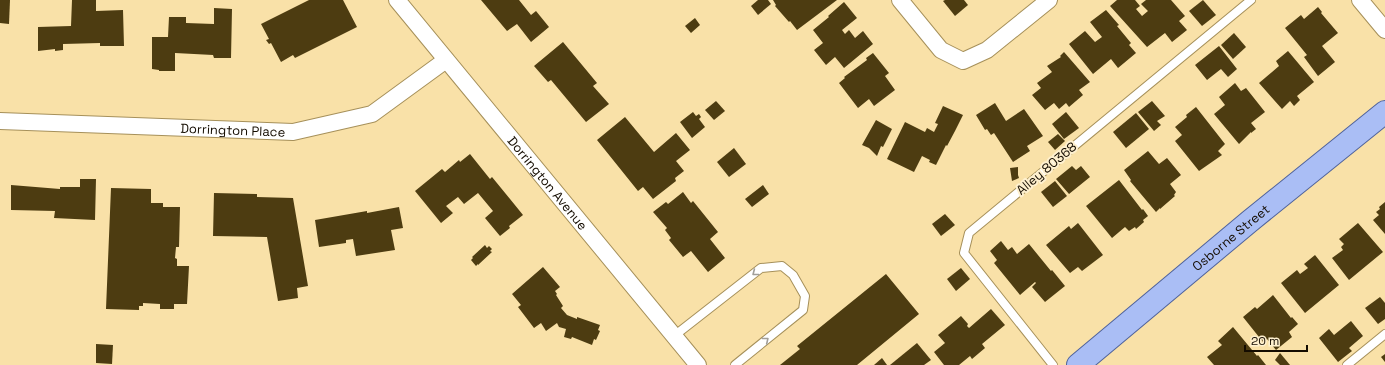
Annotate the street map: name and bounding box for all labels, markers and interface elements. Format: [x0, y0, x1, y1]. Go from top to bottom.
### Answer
street label: Dorrington Place [180, 120, 286, 141]
street label: Dorrington Avenue [504, 133, 591, 234]
street label: Alley 80368 [1013, 138, 1080, 199]
street label: Osborne Street [1189, 201, 1273, 275]
one-way arrow [752, 268, 759, 275]
scale bar [1245, 327, 1307, 353]
text: 20 m [1251, 333, 1279, 349]
one-way arrow [761, 338, 768, 345]

